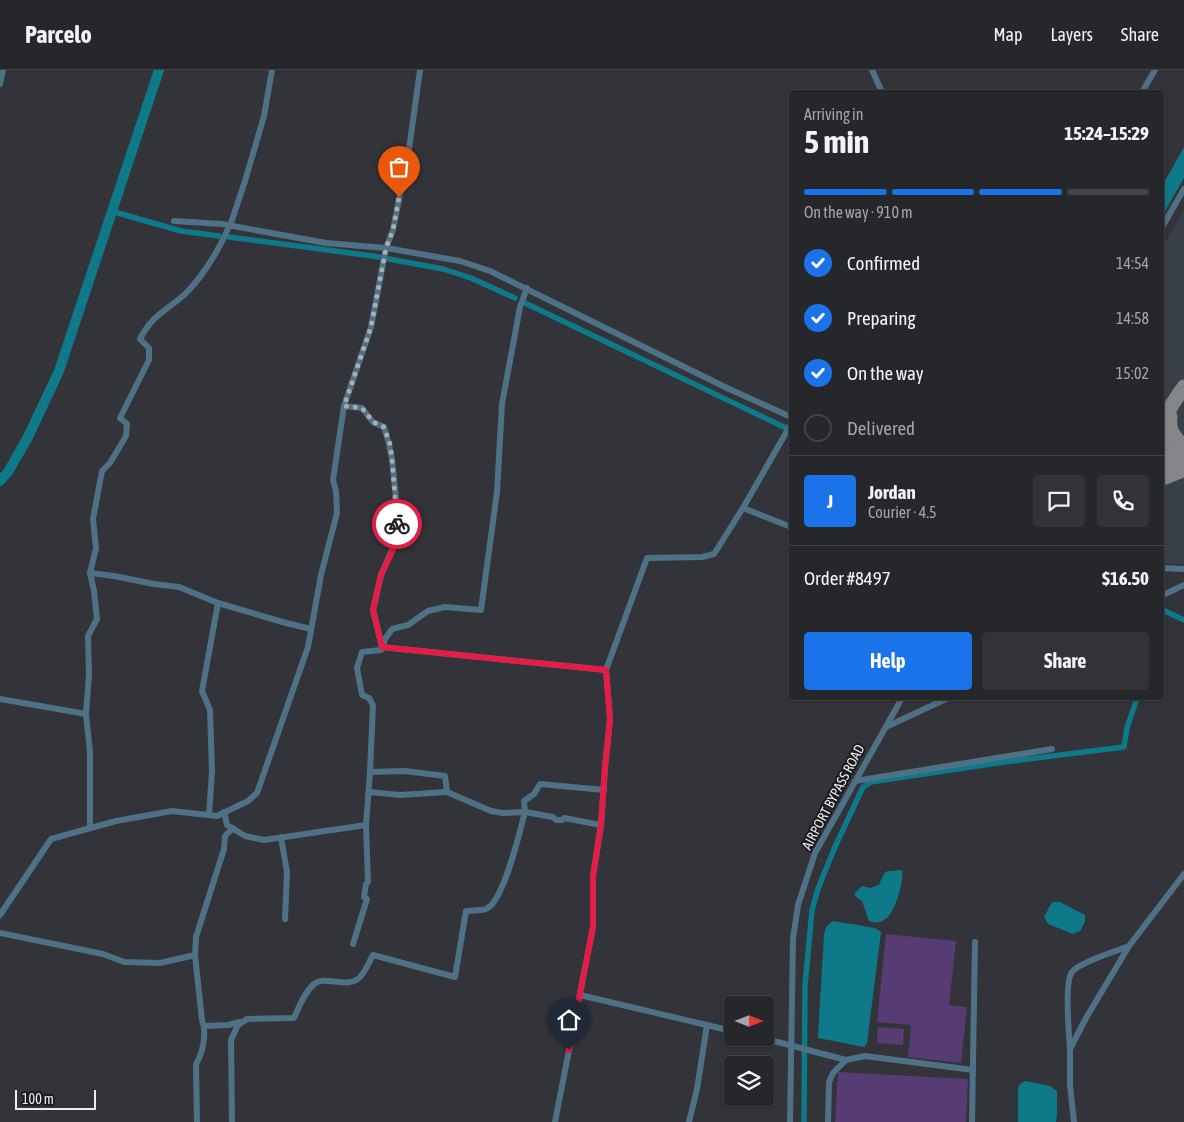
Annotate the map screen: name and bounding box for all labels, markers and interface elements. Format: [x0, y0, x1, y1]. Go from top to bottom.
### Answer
text: Parcelo [25, 21, 92, 48]
text: Map [993, 24, 1022, 45]
text: Layers [1050, 24, 1093, 45]
text: Share [1121, 24, 1159, 45]
text: Arriving in [804, 105, 864, 123]
text: 15:24–15:29 [1064, 122, 1149, 144]
text: 5 min [804, 123, 869, 160]
pin [378, 146, 420, 197]
icon: bag [385, 153, 413, 181]
text: On the way · 910 m [804, 203, 913, 221]
icon: check [804, 249, 832, 277]
text: Confirmed [847, 252, 920, 274]
text: 14:54 [1116, 254, 1149, 272]
icon: check [804, 304, 832, 332]
text: Preparing [847, 307, 916, 329]
text: 14:58 [1116, 309, 1149, 327]
icon: check [804, 359, 832, 387]
text: On the way [847, 362, 924, 384]
text: 15:02 [1116, 364, 1149, 382]
text: Delivered [847, 417, 915, 439]
button: chat [1033, 475, 1085, 527]
button: phone [1097, 475, 1149, 527]
text: Jordan [868, 481, 916, 503]
text: J [827, 490, 833, 512]
courier [372, 499, 422, 549]
text: Courier · 4.5 [868, 503, 937, 521]
icon: bike [383, 510, 411, 538]
text: Order #8497 [804, 567, 891, 589]
text: $16.50 [1102, 567, 1149, 589]
button: Help [804, 632, 972, 690]
button: Share [982, 632, 1149, 690]
street label: AIRPORT BYPASS ROAD [798, 741, 868, 852]
north arrow [724, 996, 774, 1046]
map controls [724, 996, 774, 1106]
pin [548, 999, 590, 1050]
icon: home [555, 1006, 583, 1034]
button: layers [724, 1056, 774, 1106]
scale bar [15, 1087, 96, 1110]
text: 100 m [22, 1091, 54, 1107]

